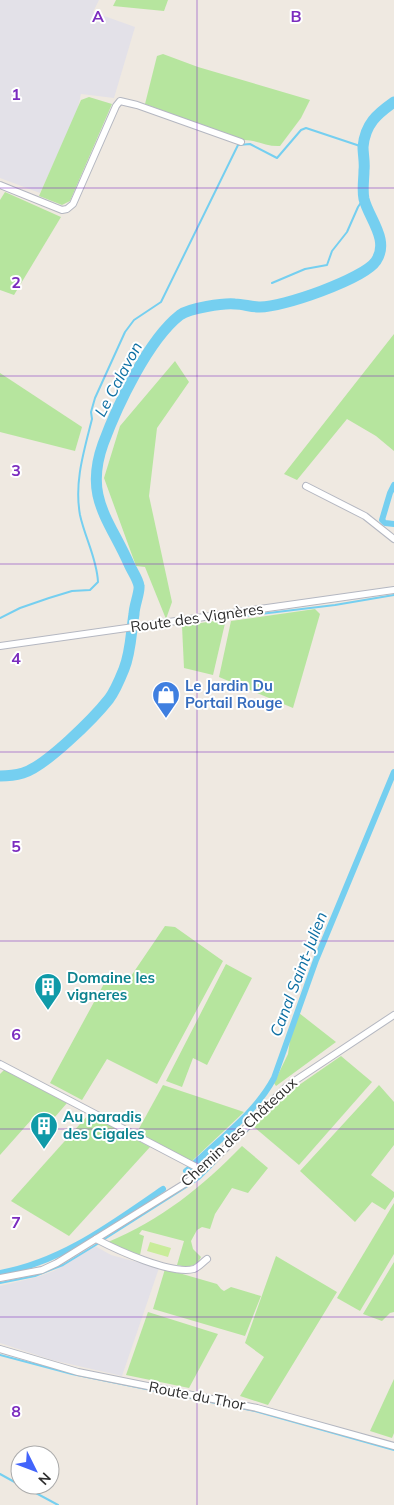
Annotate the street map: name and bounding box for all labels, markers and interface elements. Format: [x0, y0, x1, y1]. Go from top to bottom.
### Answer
text: A [92, 6, 104, 26]
text: B [290, 6, 302, 26]
text: 1 [11, 84, 21, 104]
text: 2 [11, 272, 21, 292]
water label: Le Calavon [90, 338, 146, 420]
text: 3 [11, 460, 21, 480]
street label: Route des Vignères [129, 599, 265, 636]
text: 4 [11, 648, 21, 668]
place label: Le Jardin Du Portail Rouge [185, 676, 282, 712]
shop icon: Le Jardin Du Portail Rouge [151, 680, 181, 719]
text: 5 [11, 836, 21, 856]
water label: Canal Saint-Julien [265, 909, 331, 1039]
place label: Domaine les vigneres [66, 968, 155, 1004]
building icon: Domaine les vigneres [33, 972, 63, 1011]
text: 6 [11, 1024, 21, 1044]
street label: Chemin des Châteaux [177, 1073, 301, 1190]
place label: Au paradis des Cigales [63, 1107, 145, 1143]
building icon: Au paradis des Cigales [29, 1111, 59, 1150]
text: 7 [11, 1212, 21, 1232]
street label: Route du Thor [147, 1377, 248, 1414]
text: 8 [11, 1401, 21, 1421]
north arrow [10, 1445, 60, 1495]
text: N [34, 1469, 55, 1489]

